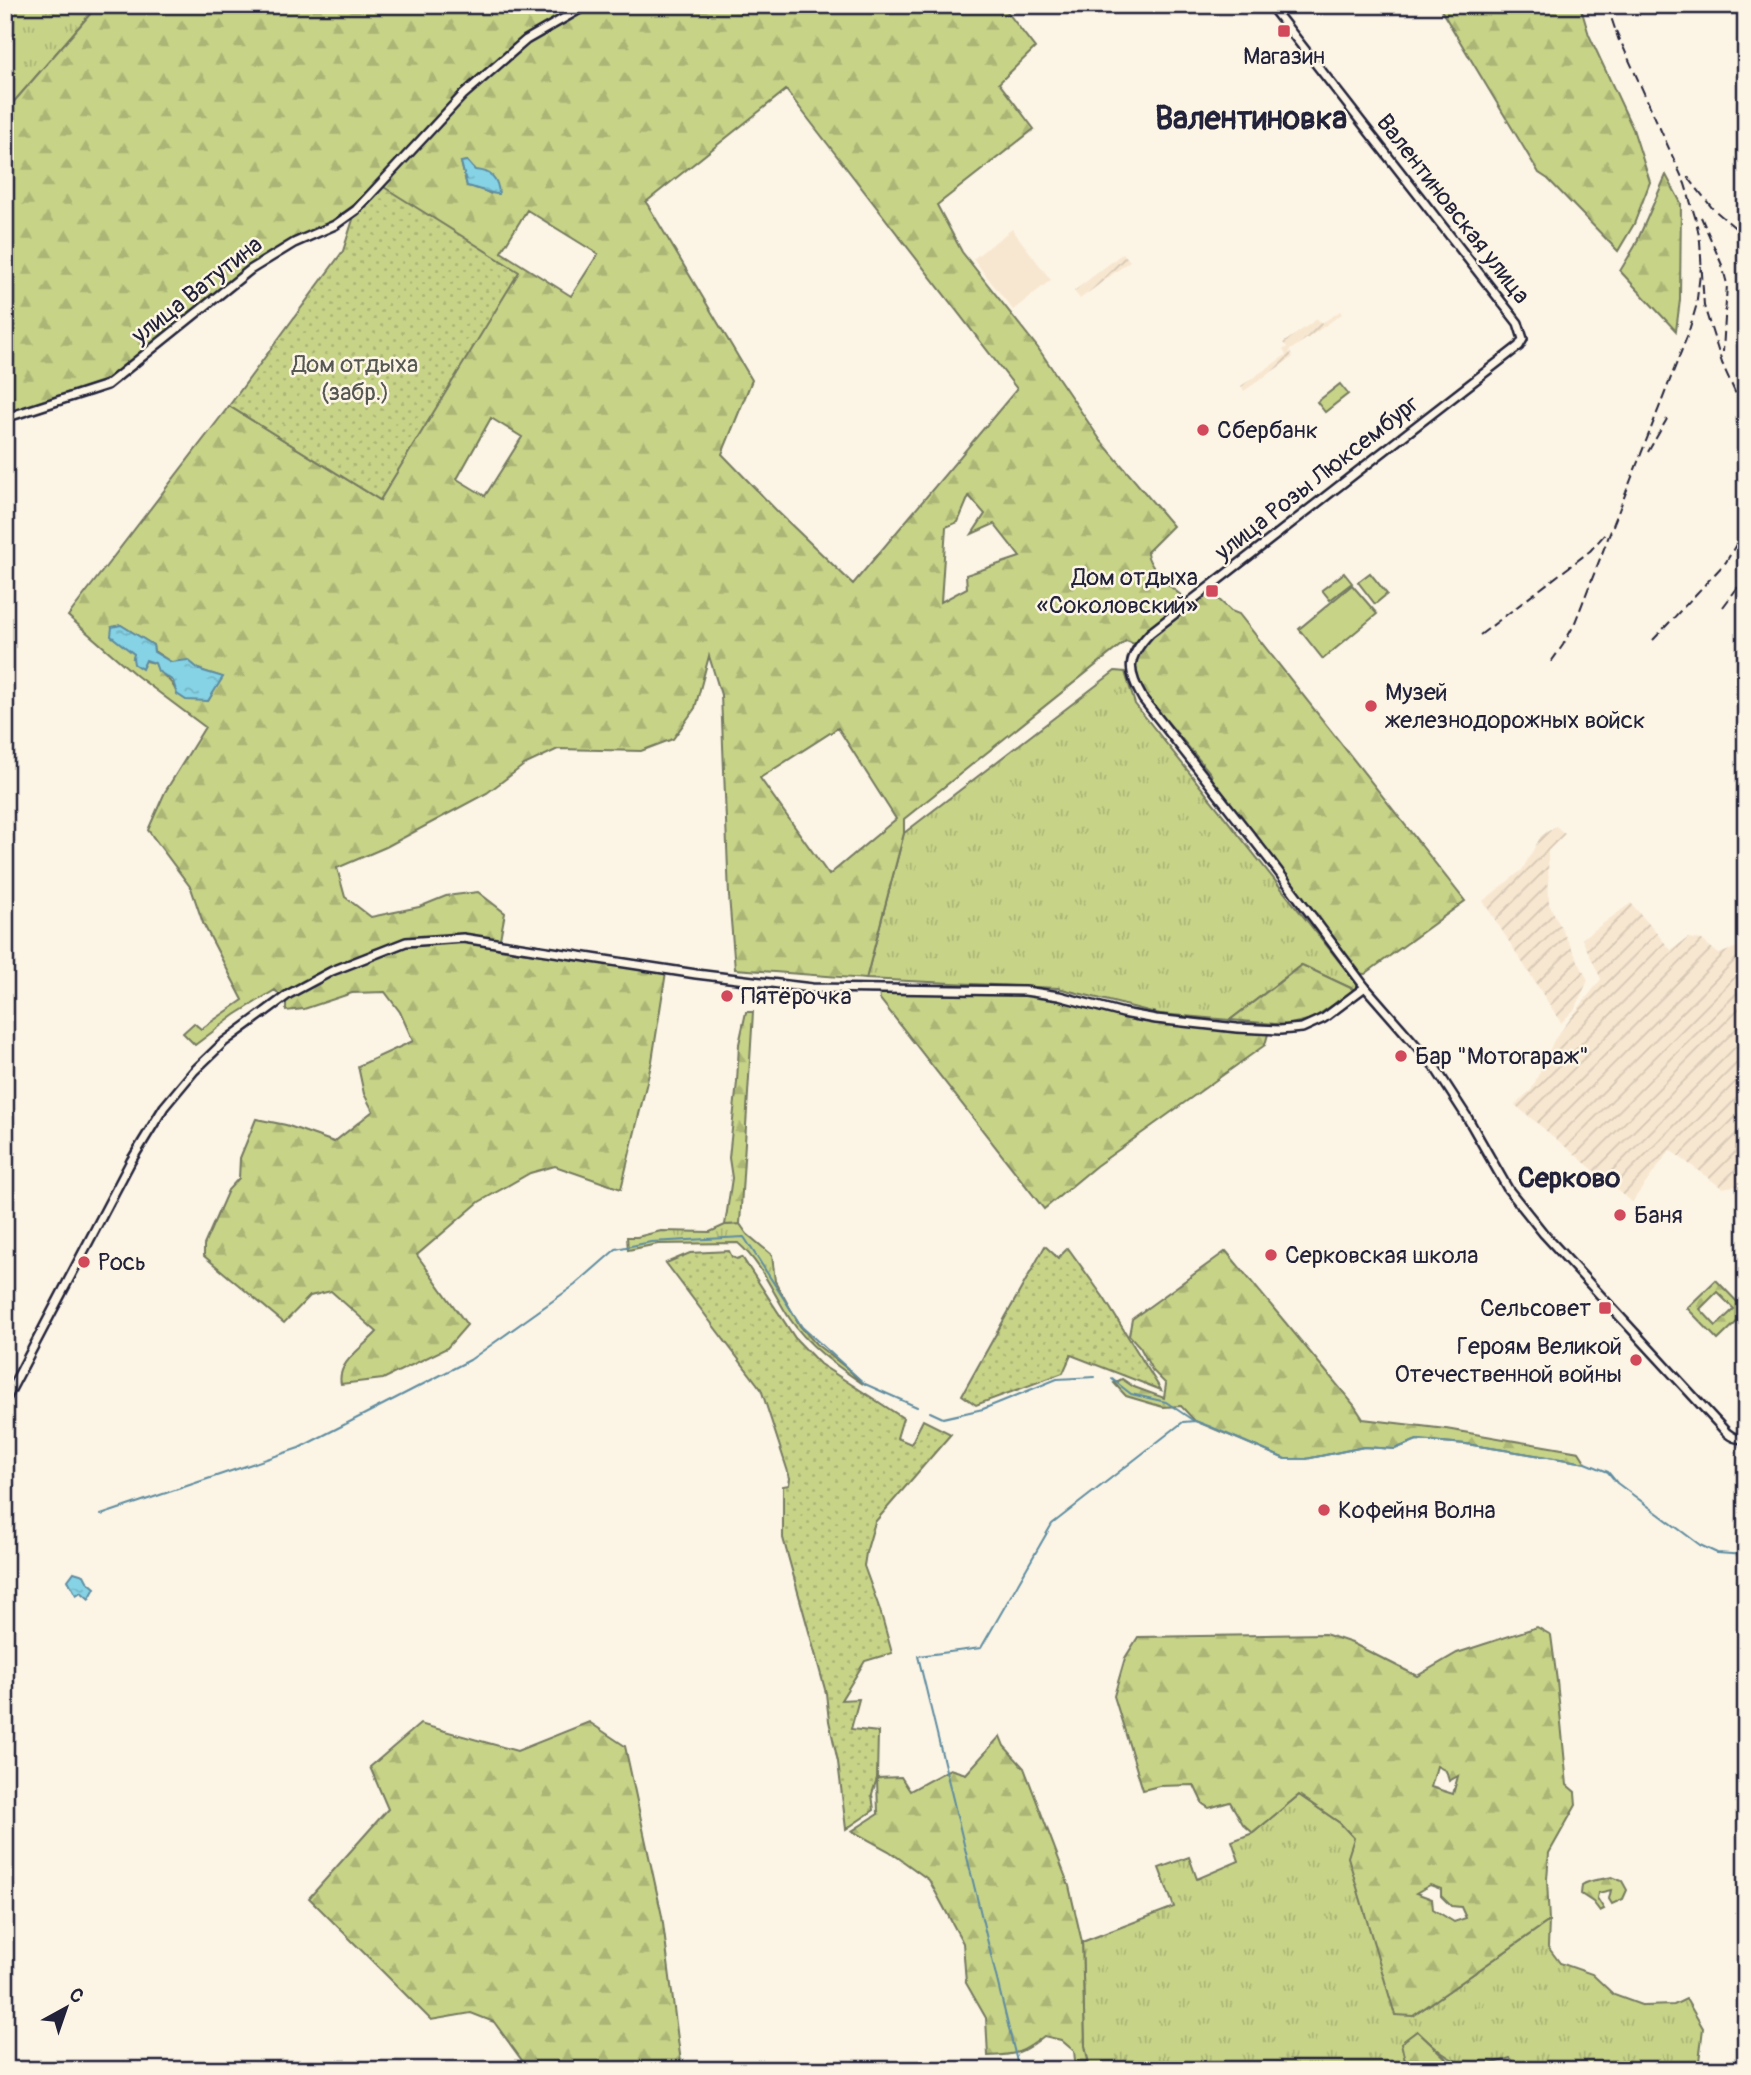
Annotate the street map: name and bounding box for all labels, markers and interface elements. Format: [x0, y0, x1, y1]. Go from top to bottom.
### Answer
marker: Магазин [1276, 23, 1292, 39]
place label: Магазин [1243, 42, 1325, 71]
district label: Валентиновка [1155, 99, 1347, 139]
street label: Валентиновская улица [1370, 108, 1536, 310]
street label: улица Ватутина [125, 230, 268, 351]
park label: Дом отдыха (забр.) [291, 350, 418, 407]
street label: улица Розы Люксембург [1208, 389, 1425, 567]
place label: Сбербанк [1217, 416, 1318, 445]
marker: Сбербанк [1195, 422, 1211, 438]
place label: Дом отдыха «Соколовский» [1037, 563, 1198, 620]
marker: Дом отдыха «Соколовский» [1204, 583, 1220, 599]
place label: Музей железнодорожных войск [1385, 678, 1645, 735]
marker: Музей железнодорожных войск [1363, 698, 1379, 714]
place label: Пятёрочка [741, 982, 852, 1011]
marker: Пятёрочка [719, 988, 735, 1004]
place label: Бар "Мотогараж" [1415, 1042, 1589, 1071]
marker: Бар "Мотогараж" [1393, 1048, 1409, 1064]
district label: Серково [1518, 1161, 1620, 1196]
place label: Баня [1634, 1201, 1683, 1230]
marker: Баня [1612, 1207, 1628, 1223]
place label: Серковская школа [1285, 1241, 1478, 1270]
marker: Серковская школа [1263, 1247, 1279, 1263]
place label: Рось [98, 1248, 146, 1277]
marker: Рось [76, 1254, 92, 1270]
place label: Сельсовет [1480, 1294, 1591, 1323]
marker: Сельсовет [1597, 1300, 1613, 1316]
place label: Героям Великой Отечественной войны [1394, 1332, 1622, 1389]
marker: Героям Великой Отечественной войны [1628, 1352, 1644, 1368]
place label: Кофейня Волна [1338, 1496, 1496, 1525]
marker: Кофейня Волна [1316, 1502, 1332, 1518]
north arrow [32, 1974, 102, 2044]
text: С [64, 1983, 89, 2009]

